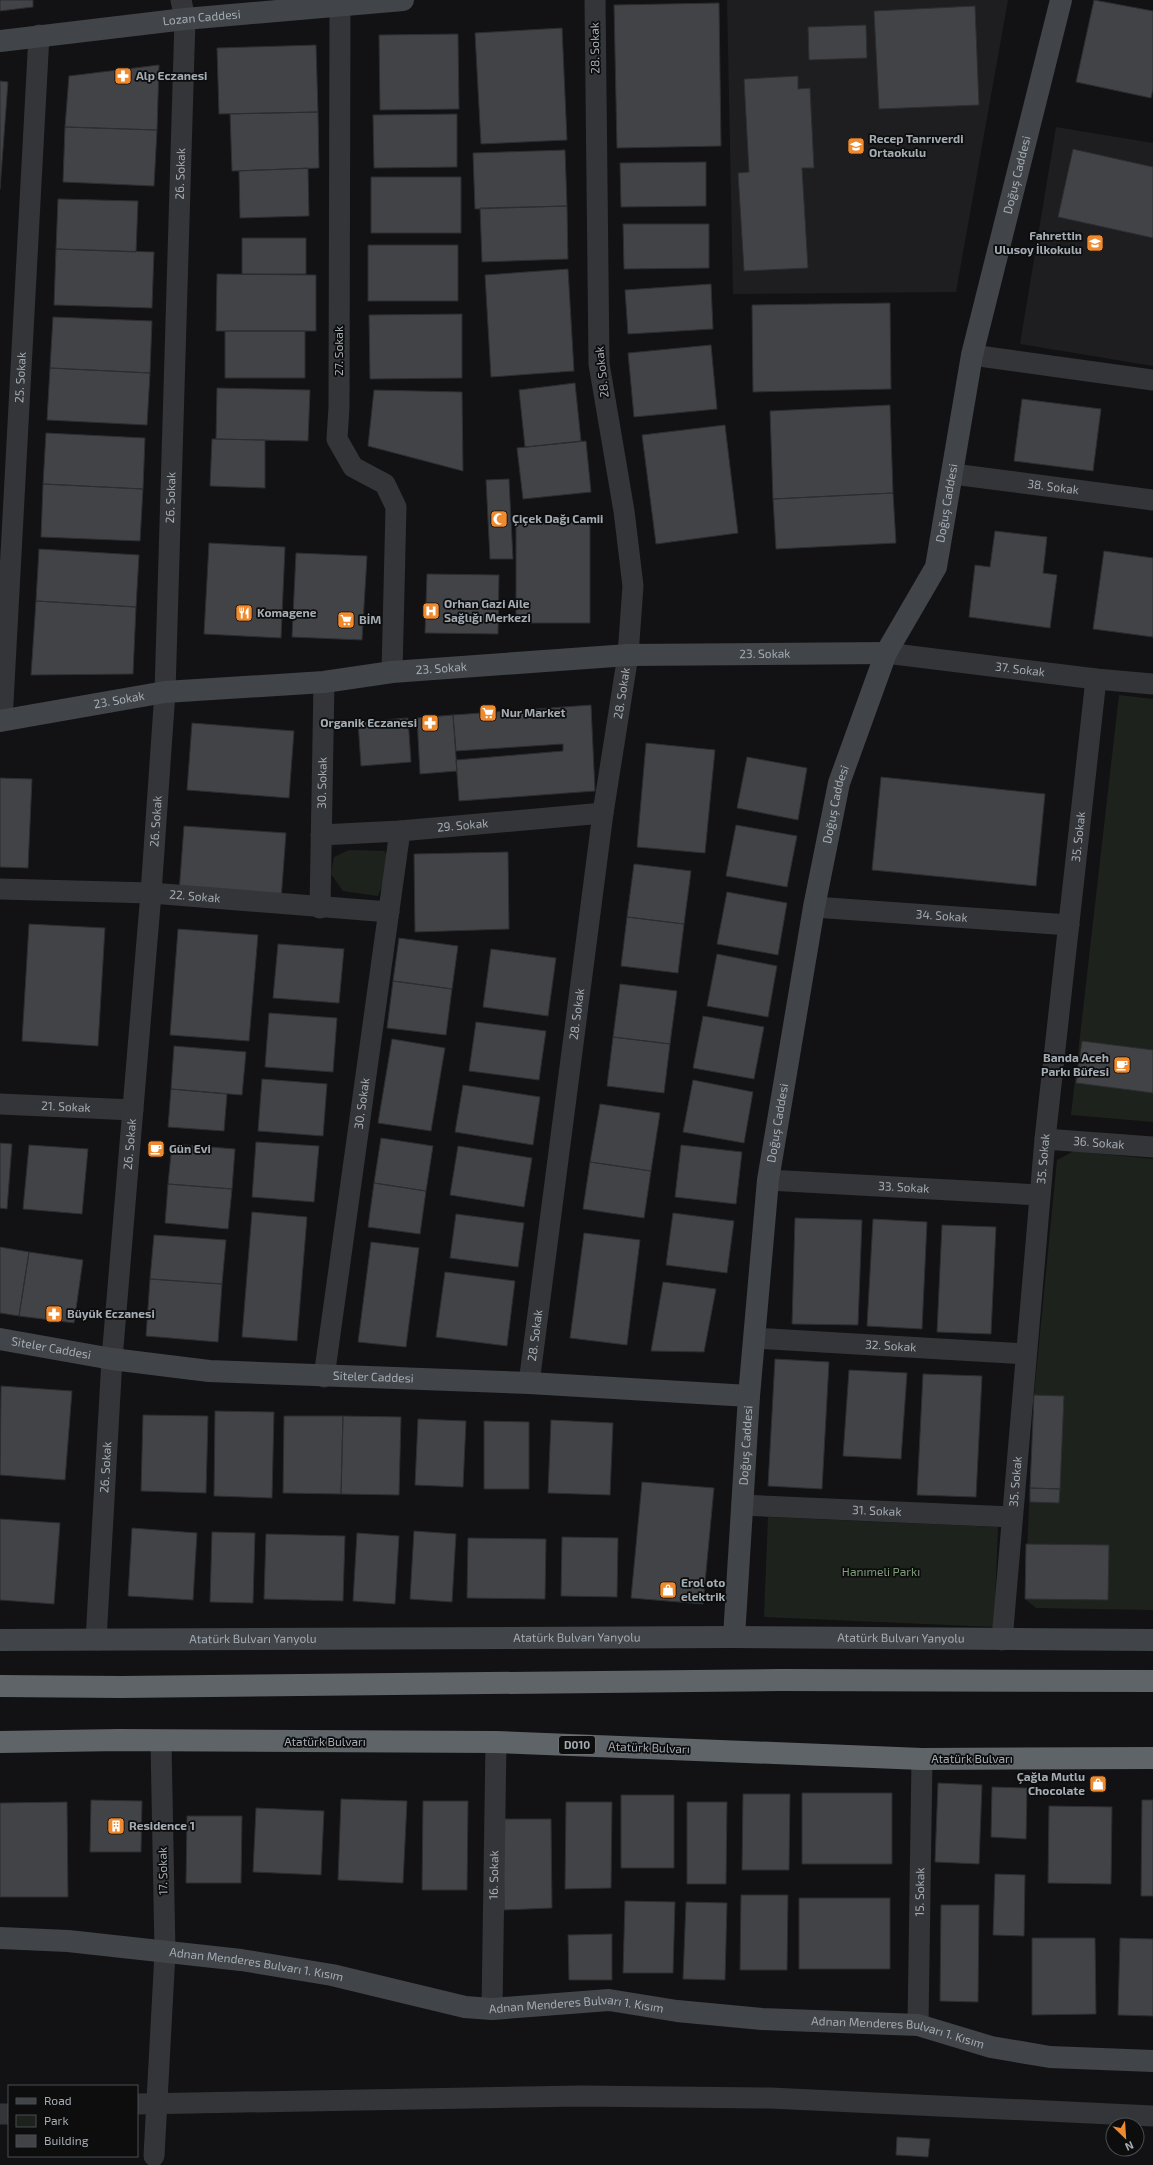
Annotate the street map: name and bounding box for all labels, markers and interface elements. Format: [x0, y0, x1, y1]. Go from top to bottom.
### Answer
street label: Lozan Caddesi [162, 6, 241, 28]
street label: 28. Sokak [587, 22, 601, 74]
pharmacy icon: Alp Eczanesi [113, 66, 133, 86]
place label: Alp Eczanesi [136, 68, 207, 82]
place label: Recep Tanrıverdi Ortaokulu [869, 131, 963, 159]
street label: Doğuş Caddesi [1000, 134, 1033, 215]
school or university icon: Recep Tanrıverdi Ortaokulu [846, 136, 866, 156]
street label: 26. Sokak [172, 148, 187, 200]
place label: Fahrettin Ulusoy İlkokulu [994, 228, 1082, 257]
school or university icon: Fahrettin Ulusoy İlkokulu [1085, 233, 1105, 253]
street label: 27. Sokak [331, 326, 345, 376]
street label: 28. Sokak [591, 346, 611, 399]
street label: 25. Sokak [11, 352, 28, 403]
street label: Doğuş Caddesi [932, 463, 959, 544]
street label: 26. Sokak [162, 472, 178, 524]
street label: 38. Sokak [1027, 476, 1080, 496]
mosque icon: Çiçek Dağı Camii [489, 509, 509, 529]
place label: Çiçek Dağı Camii [512, 511, 603, 526]
place label: Orhan Gazi Aile Sağlığı Merkezi [444, 596, 531, 624]
hospital icon: Orhan Gazi Aile Sağlığı Merkezi [421, 601, 441, 621]
restaurant icon: Komagene [234, 603, 254, 623]
place label: Komagene [257, 605, 317, 619]
supermarket icon: BİM [336, 610, 356, 630]
place label: BİM [359, 612, 381, 626]
street label: 23. Sokak [739, 646, 790, 660]
street label: 23. Sokak [415, 659, 467, 676]
street label: 37. Sokak [994, 659, 1046, 679]
street label: 28. Sokak [610, 666, 632, 720]
street label: 23. Sokak [93, 688, 145, 710]
supermarket icon: Nur Market [478, 703, 498, 723]
place label: Nur Market [501, 705, 565, 719]
pharmacy icon: Organik Eczanesi [420, 713, 440, 733]
place label: Organik Eczanesi [320, 715, 417, 729]
street label: 30. Sokak [314, 757, 329, 809]
street label: Doğuş Caddesi [819, 763, 851, 845]
street label: 26. Sokak [146, 795, 164, 847]
street label: 35. Sokak [1068, 810, 1087, 863]
street label: 29. Sokak [436, 815, 489, 834]
street label: 22. Sokak [169, 886, 221, 905]
street label: 34. Sokak [915, 906, 968, 924]
street label: 28. Sokak [566, 987, 586, 1041]
place label: Banda Aceh Parkı Büfesi [1041, 1050, 1109, 1078]
cafe icon: Banda Aceh Parkı Büfesi [1112, 1055, 1132, 1075]
street label: 30. Sokak [351, 1077, 372, 1130]
street label: Doğuş Caddesi [763, 1082, 790, 1163]
street label: 21. Sokak [41, 1098, 91, 1114]
street label: 26. Sokak [120, 1118, 138, 1170]
street label: 35. Sokak [1033, 1133, 1052, 1185]
street label: 36. Sokak [1073, 1133, 1125, 1151]
cafe icon: Gün Evi [146, 1139, 166, 1159]
place label: Gün Evi [169, 1141, 211, 1155]
street label: 33. Sokak [878, 1178, 930, 1195]
pharmacy icon: Büyük Eczanesi [44, 1304, 64, 1324]
place label: Büyük Eczanesi [67, 1306, 155, 1321]
street label: 28. Sokak [524, 1309, 544, 1362]
street label: Siteler Caddesi [10, 1333, 92, 1361]
street label: 32. Sokak [865, 1337, 917, 1354]
street label: Siteler Caddesi [333, 1368, 414, 1385]
street label: Doğuş Caddesi [735, 1405, 754, 1486]
street label: 26. Sokak [96, 1441, 113, 1493]
street label: 35. Sokak [1005, 1456, 1024, 1507]
street label: 31. Sokak [852, 1502, 902, 1518]
park label: Hanımeli Parkı [842, 1564, 920, 1578]
place label: Erol oto elektrik [681, 1575, 726, 1603]
shop icon: Erol oto elektrik [658, 1580, 678, 1600]
street label: Atatürk Bulvarı Yanyolu [513, 1629, 641, 1644]
street label: Atatürk Bulvarı Yanyolu [837, 1630, 965, 1645]
street label: Atatürk Bulvarı Yanyolu [189, 1631, 317, 1645]
street label: Atatürk Bulvarı [284, 1734, 366, 1748]
road number: D010 [559, 1736, 595, 1754]
street label: Atatürk Bulvarı [608, 1739, 690, 1755]
street label: Atatürk Bulvarı [931, 1751, 1013, 1765]
place label: Çağla Mutlu Chocolate [1017, 1769, 1085, 1797]
shop icon: Çağla Mutlu Chocolate [1088, 1774, 1108, 1794]
building icon: Residence 1 [106, 1816, 126, 1836]
place label: Residence 1 [129, 1818, 195, 1832]
street label: 17. Sokak [155, 1847, 169, 1895]
street label: 16. Sokak [486, 1850, 500, 1900]
street label: 15. Sokak [912, 1867, 926, 1917]
street label: Adnan Menderes Bulvarı 1. Kısım [169, 1944, 345, 1984]
street label: Adnan Menderes Bulvarı 1. Kısım [488, 1992, 665, 2015]
street label: Adnan Menderes Bulvarı 1. Kısım [811, 2013, 986, 2051]
legend [8, 2085, 138, 2157]
text: Road [44, 2093, 72, 2107]
text: Park [44, 2113, 69, 2127]
north arrow [1105, 2117, 1145, 2157]
text: Building [44, 2133, 89, 2147]
text: N [1123, 2139, 1136, 2154]

